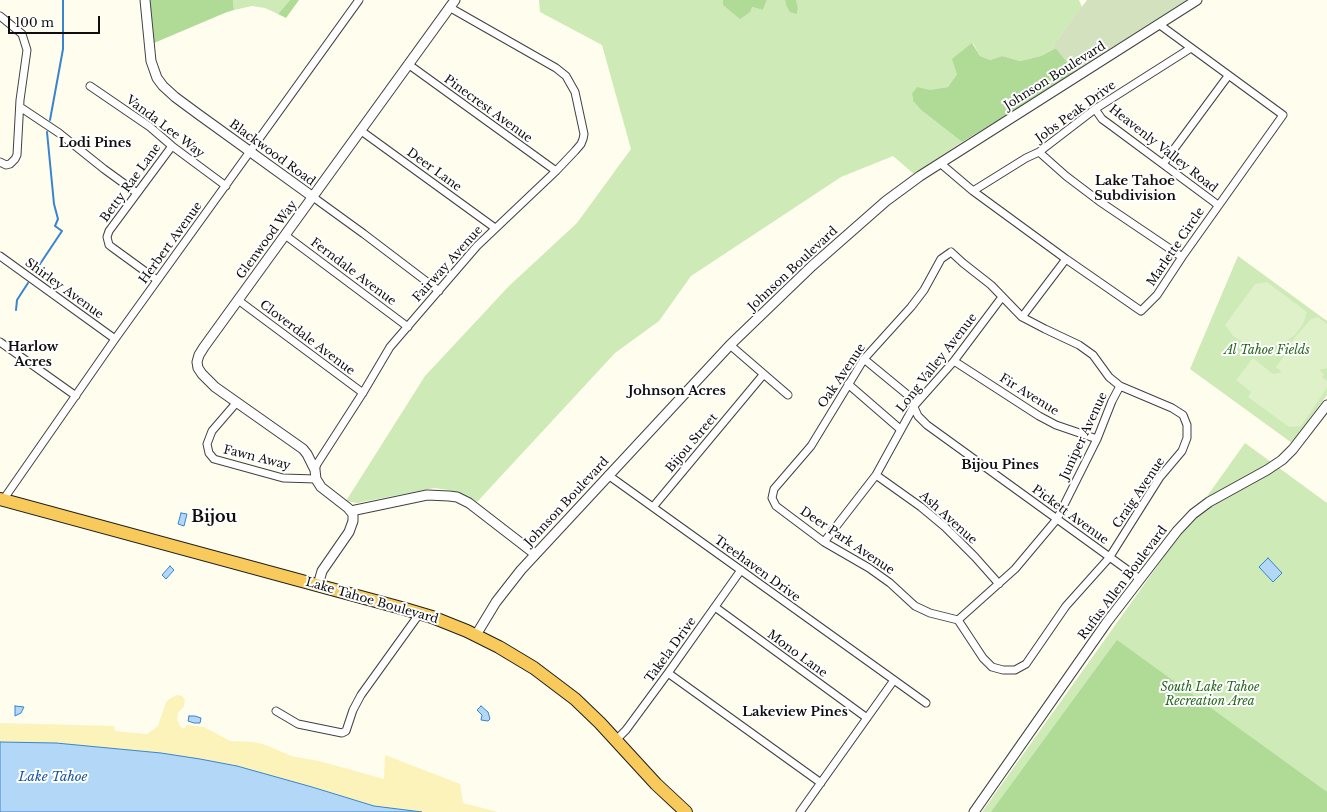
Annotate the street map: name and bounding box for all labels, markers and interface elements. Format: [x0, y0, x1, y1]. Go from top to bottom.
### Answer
scale bar [10, 8, 102, 34]
text: 100 m [15, 15, 54, 30]
street label: Johnson Boulevard [1002, 39, 1108, 113]
street label: Pinecrest Avenue [441, 72, 535, 146]
street label: Jobs Peak Drive [1033, 78, 1119, 146]
street label: Vanda Lee Way [123, 93, 207, 161]
street label: Heavenly Valley Road [1106, 102, 1220, 196]
street label: Blackwood Road [226, 117, 318, 189]
district label: Lodi Pines [59, 135, 131, 151]
street label: Betty Rae Lane [98, 141, 164, 225]
street label: Deer Lane [404, 145, 464, 195]
district label: Lake Tahoe Subdivision [1094, 173, 1176, 204]
street label: Glenwood Way [234, 198, 300, 282]
street label: Herbert Avenue [137, 199, 205, 287]
street label: Marlette Circle [1144, 205, 1208, 289]
street label: Fairway Avenue [410, 223, 486, 305]
street label: Johnson Boulevard [745, 224, 841, 314]
street label: Ferndale Avenue [308, 235, 398, 309]
street label: Shirley Avenue [22, 256, 106, 322]
street label: Cloverdale Avenue [257, 298, 357, 378]
street label: Long Valley Avenue [894, 311, 980, 415]
district label: Harlow Acres [8, 339, 58, 370]
street label: Oak Avenue [815, 341, 869, 411]
park label: Al Tahoe Fields [1224, 344, 1310, 358]
street label: Fir Avenue [997, 371, 1061, 419]
district label: Johnson Acres [628, 383, 726, 399]
street label: Juniper Avenue [1057, 390, 1111, 482]
street label: Bijou Street [663, 411, 721, 475]
street label: Fawn Away [222, 443, 292, 473]
street label: Johnson Boulevard [522, 454, 612, 550]
street label: Craig Avenue [1110, 455, 1168, 531]
district label: Bijou Pines [961, 457, 1039, 473]
street label: Pickett Avenue [1029, 482, 1111, 548]
street label: Ash Avenue [916, 489, 980, 547]
street label: Deer Park Avenue [797, 504, 897, 578]
district label: Bijou [191, 507, 237, 527]
street label: Rufus Allen Boulevard [1076, 523, 1170, 643]
street label: Treehaven Drive [711, 533, 803, 605]
street label: Lake Tahoe Boulevard [304, 575, 440, 627]
street label: Takela Drive [643, 615, 699, 685]
street label: Mono Lane [764, 627, 830, 681]
park label: South Lake Tahoe Recreation Area [1161, 681, 1259, 709]
district label: Lakeview Pines [742, 704, 848, 720]
water label: Lake Tahoe [18, 769, 88, 785]

